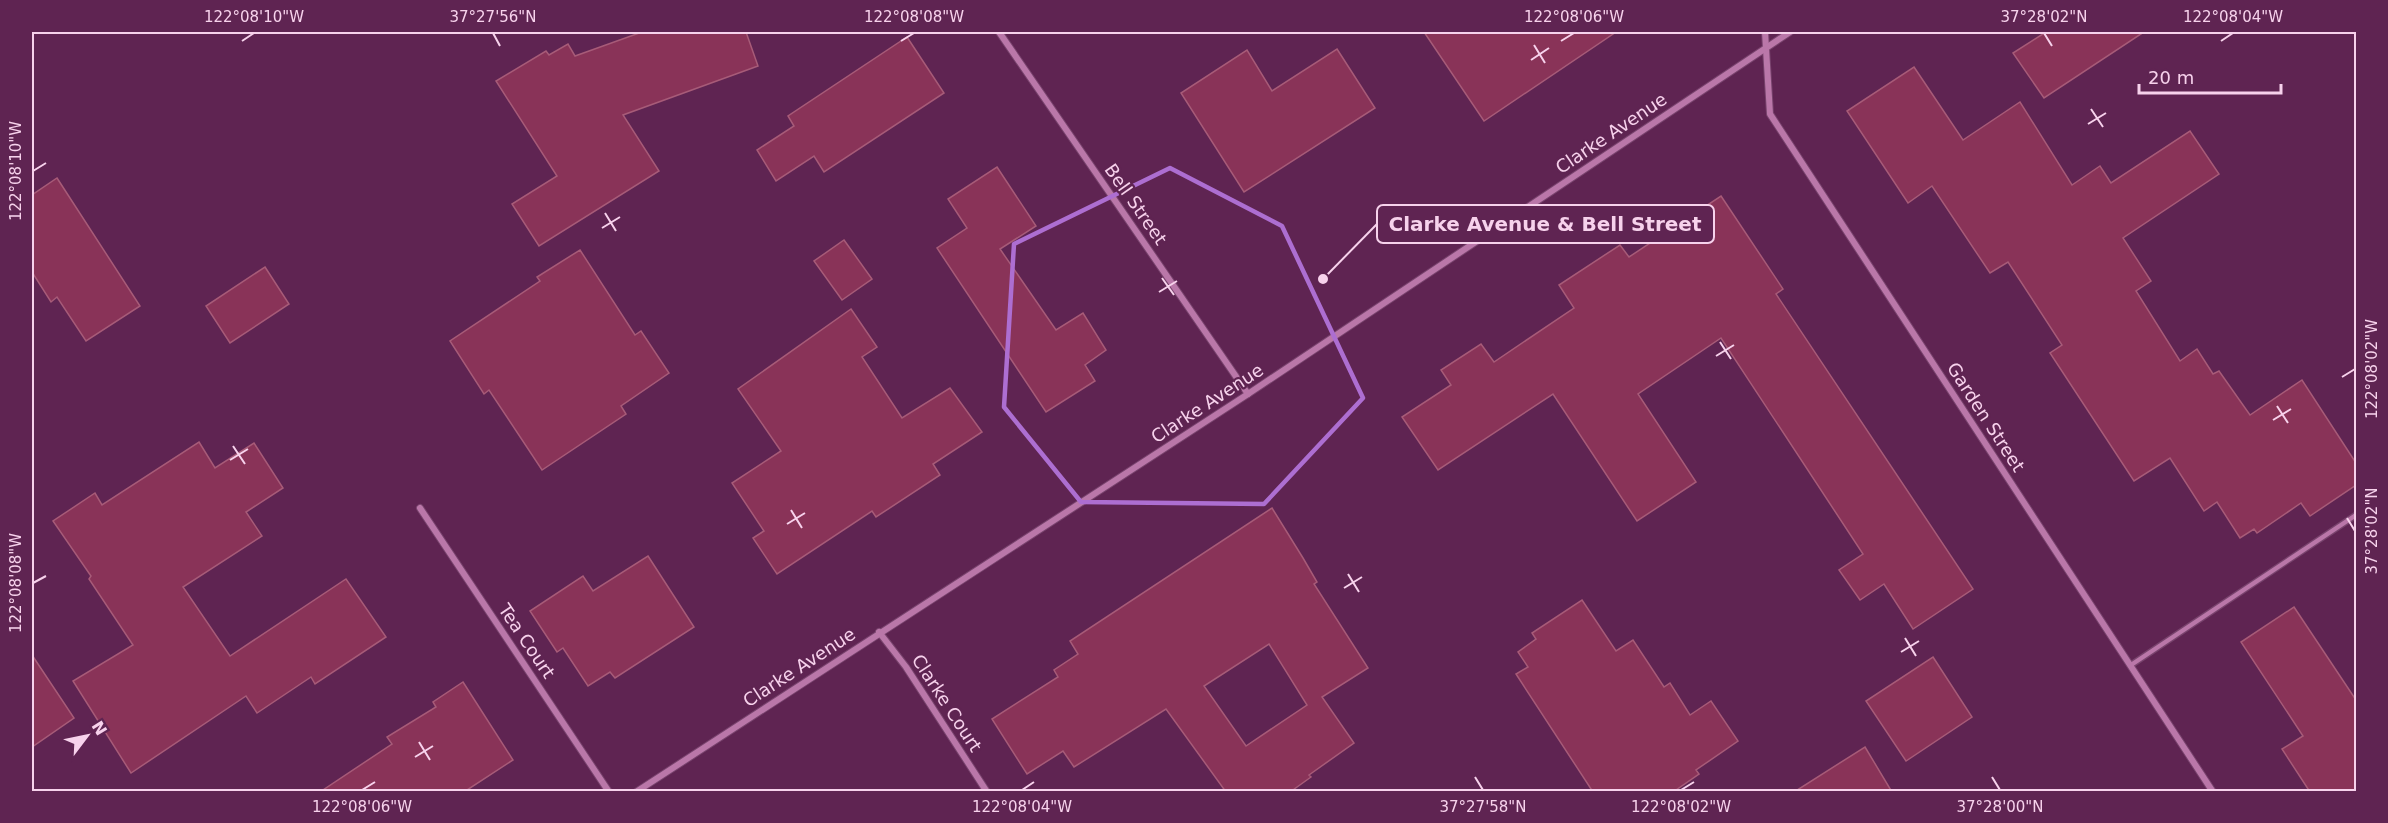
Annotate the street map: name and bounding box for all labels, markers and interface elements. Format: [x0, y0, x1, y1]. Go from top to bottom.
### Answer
text: 122°08'10"W [204, 8, 304, 26]
text: 37°27'56"N [449, 8, 537, 26]
text: 122°08'08"W [864, 8, 964, 26]
text: 122°08'06"W [1524, 8, 1624, 26]
text: 37°28'02"N [2000, 8, 2088, 26]
text: 122°08'04"W [2183, 8, 2283, 26]
scale bar [2139, 57, 2282, 95]
text: 20 m [2148, 67, 2194, 88]
street label: Clarke Avenue [1551, 88, 1671, 178]
text: 122°08'10"W [7, 121, 25, 221]
street label: Bell Street [1100, 160, 1172, 248]
callout: Clarke Avenue & Bell Street [1377, 205, 1714, 243]
text: Clarke Avenue & Bell Street [1389, 212, 1702, 236]
text: 122°08'02"W [2363, 319, 2381, 419]
street label: Garden Street [1943, 358, 2029, 476]
street label: Clarke Avenue [1147, 359, 1267, 447]
text: 37°28'02"N [2363, 487, 2381, 575]
text: 122°08'08"W [7, 533, 25, 633]
street label: Tea Court [494, 599, 560, 682]
street label: Clarke Avenue [739, 623, 859, 711]
street label: Clarke Court [908, 650, 986, 756]
north arrow [57, 706, 117, 766]
text: N [88, 718, 111, 739]
text: 122°08'06"W [312, 798, 412, 816]
text: 122°08'04"W [972, 798, 1072, 816]
text: 37°27'58"N [1439, 798, 1527, 816]
text: 122°08'02"W [1631, 798, 1731, 816]
text: 37°28'00"N [1956, 798, 2044, 816]

